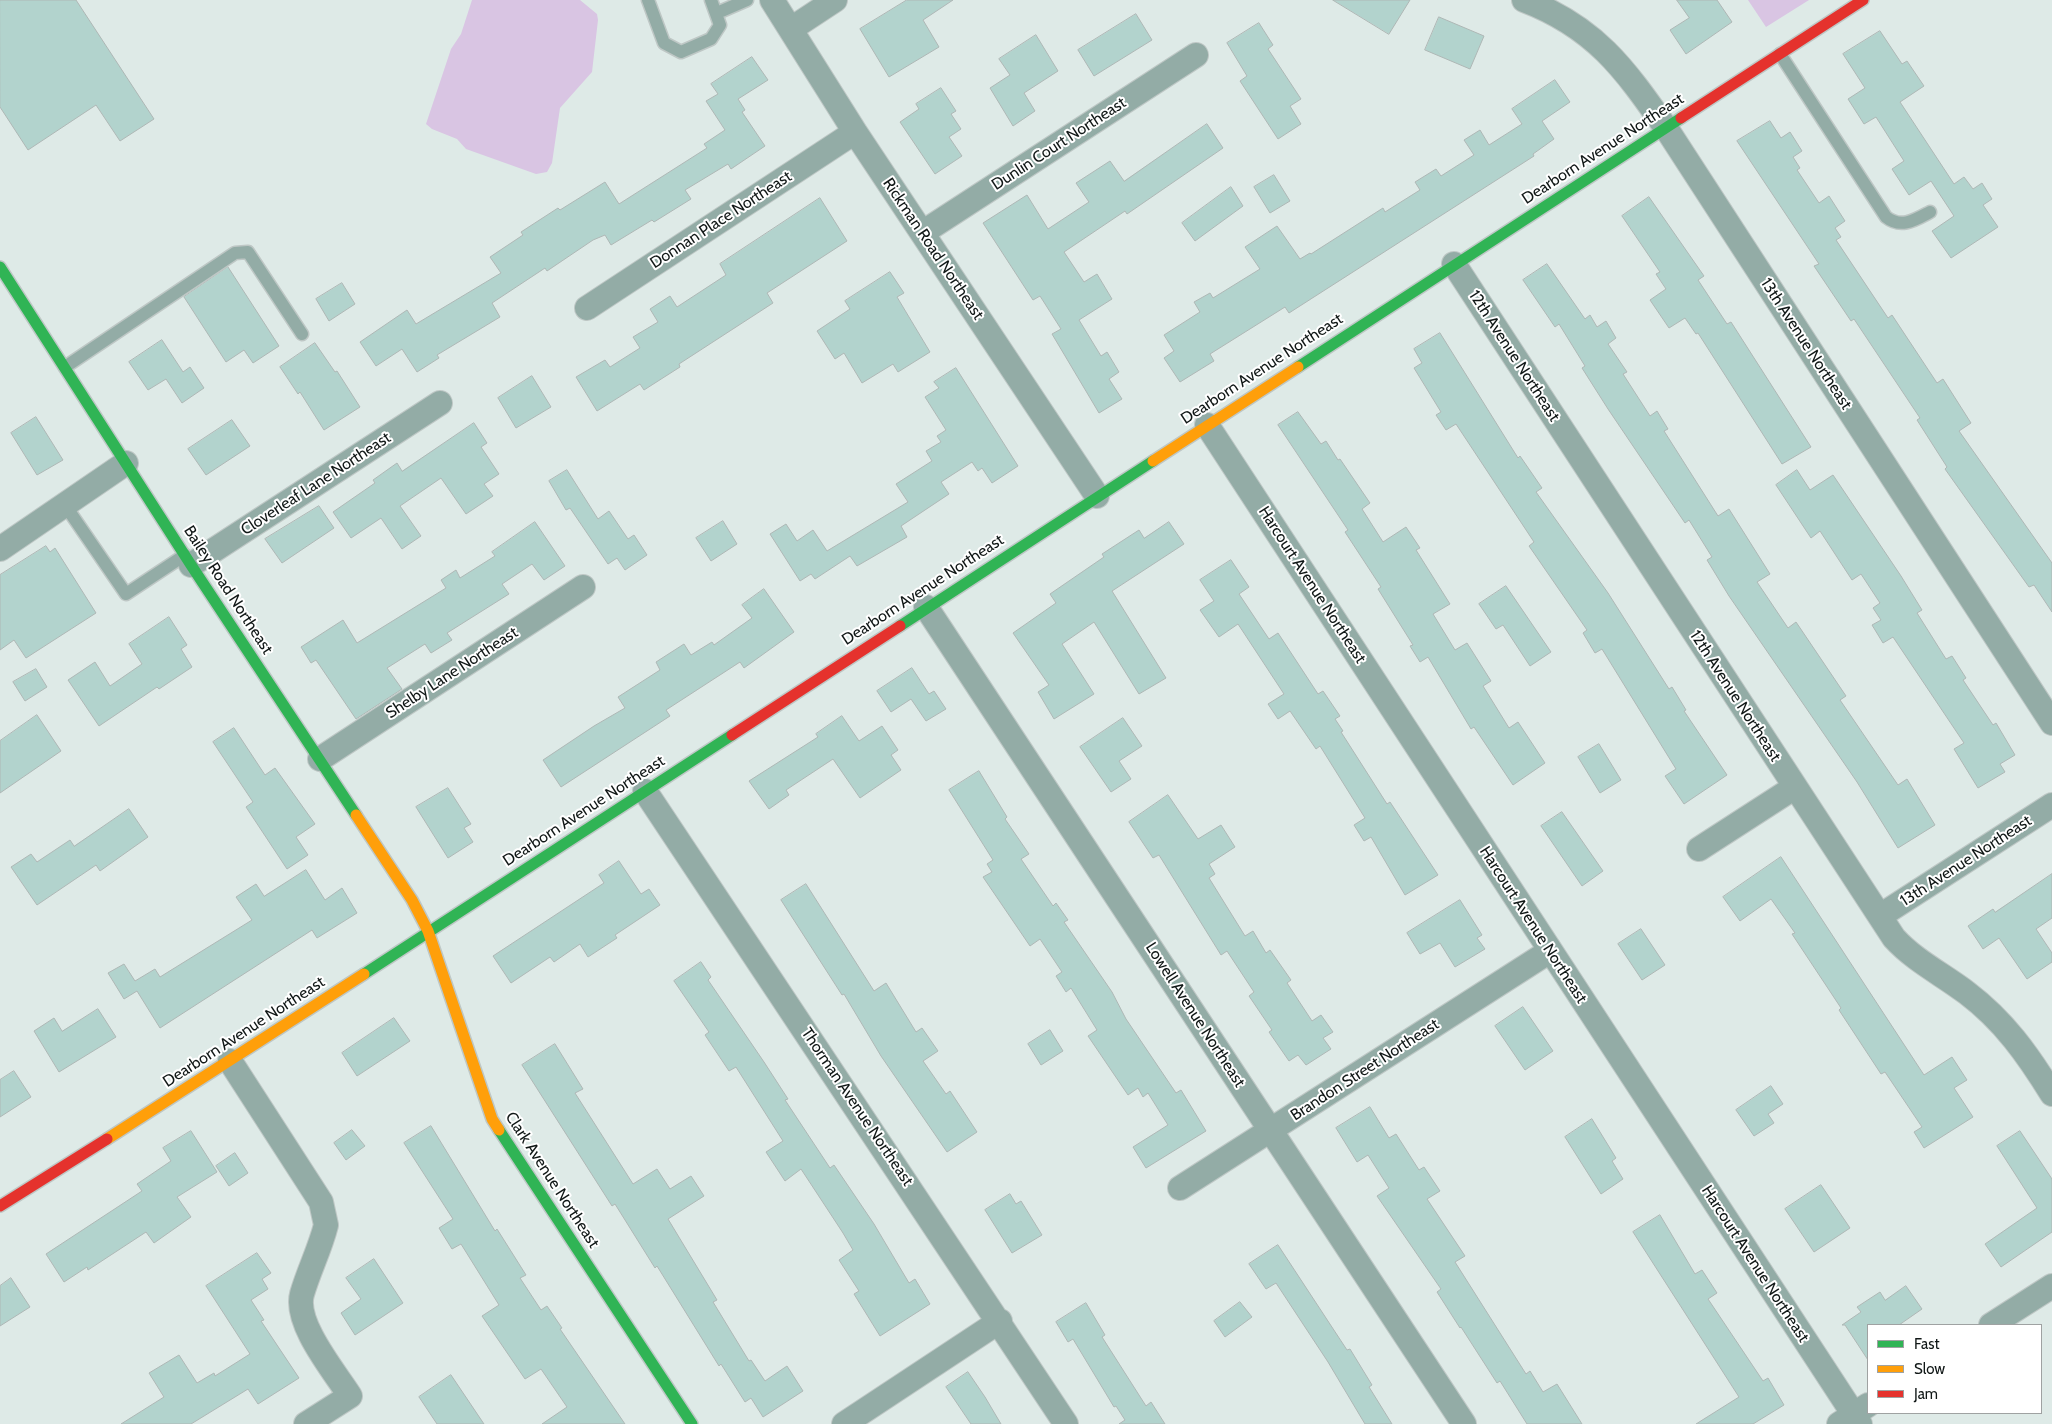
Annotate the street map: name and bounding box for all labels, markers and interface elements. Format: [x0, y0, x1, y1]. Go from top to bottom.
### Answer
street label: Dearborn Avenue Northeast [1519, 90, 1687, 208]
street label: Dunlin Court Northeast [988, 93, 1130, 195]
street label: Donnan Place Northeast [647, 167, 795, 273]
street label: Rickman Road Northeast [878, 175, 988, 323]
street label: 13th Avenue Northeast [1756, 275, 1856, 413]
street label: 12th Avenue Northeast [1464, 287, 1564, 425]
street label: Dearborn Avenue Northeast [1178, 310, 1346, 428]
street label: Cloverleaf Lane Northeast [237, 428, 395, 540]
street label: Harcourt Avenue Northeast [1254, 503, 1370, 667]
street label: Bailey Road Northeast [179, 522, 277, 658]
street label: Dearborn Avenue Northeast [839, 531, 1007, 649]
street label: Shelby Lane Northeast [382, 623, 522, 723]
street label: 12th Avenue Northeast [1685, 627, 1785, 765]
street label: Dearborn Avenue Northeast [500, 752, 668, 870]
street label: 13th Avenue Northeast [1897, 811, 2035, 911]
street label: Harcourt Avenue Northeast [1475, 843, 1591, 1007]
street label: Lowell Avenue Northeast [1141, 939, 1249, 1091]
street label: Dearborn Avenue Northeast [160, 973, 328, 1091]
street label: Brandon Street Northeast [1287, 1015, 1443, 1125]
street label: Thorman Avenue Northeast [797, 1024, 917, 1190]
street label: Clark Avenue Northeast [501, 1108, 603, 1252]
street label: Harcourt Avenue Northeast [1697, 1182, 1813, 1346]
legend [1867, 1324, 2042, 1414]
text: Fast [1914, 1335, 1939, 1353]
text: Slow [1914, 1360, 1945, 1378]
text: Jam [1914, 1385, 1938, 1403]

